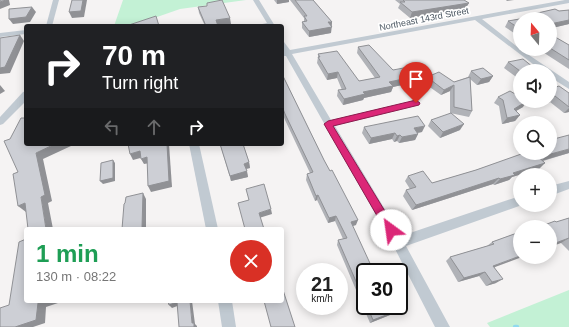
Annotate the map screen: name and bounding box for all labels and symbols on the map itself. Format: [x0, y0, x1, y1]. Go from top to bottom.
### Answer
street label: Northeast 143rd Street [378, 5, 470, 33]
north arrow [513, 12, 557, 56]
pin [399, 62, 433, 103]
position arrow [370, 209, 412, 251]
speed limit sign: 30 [356, 263, 408, 315]

